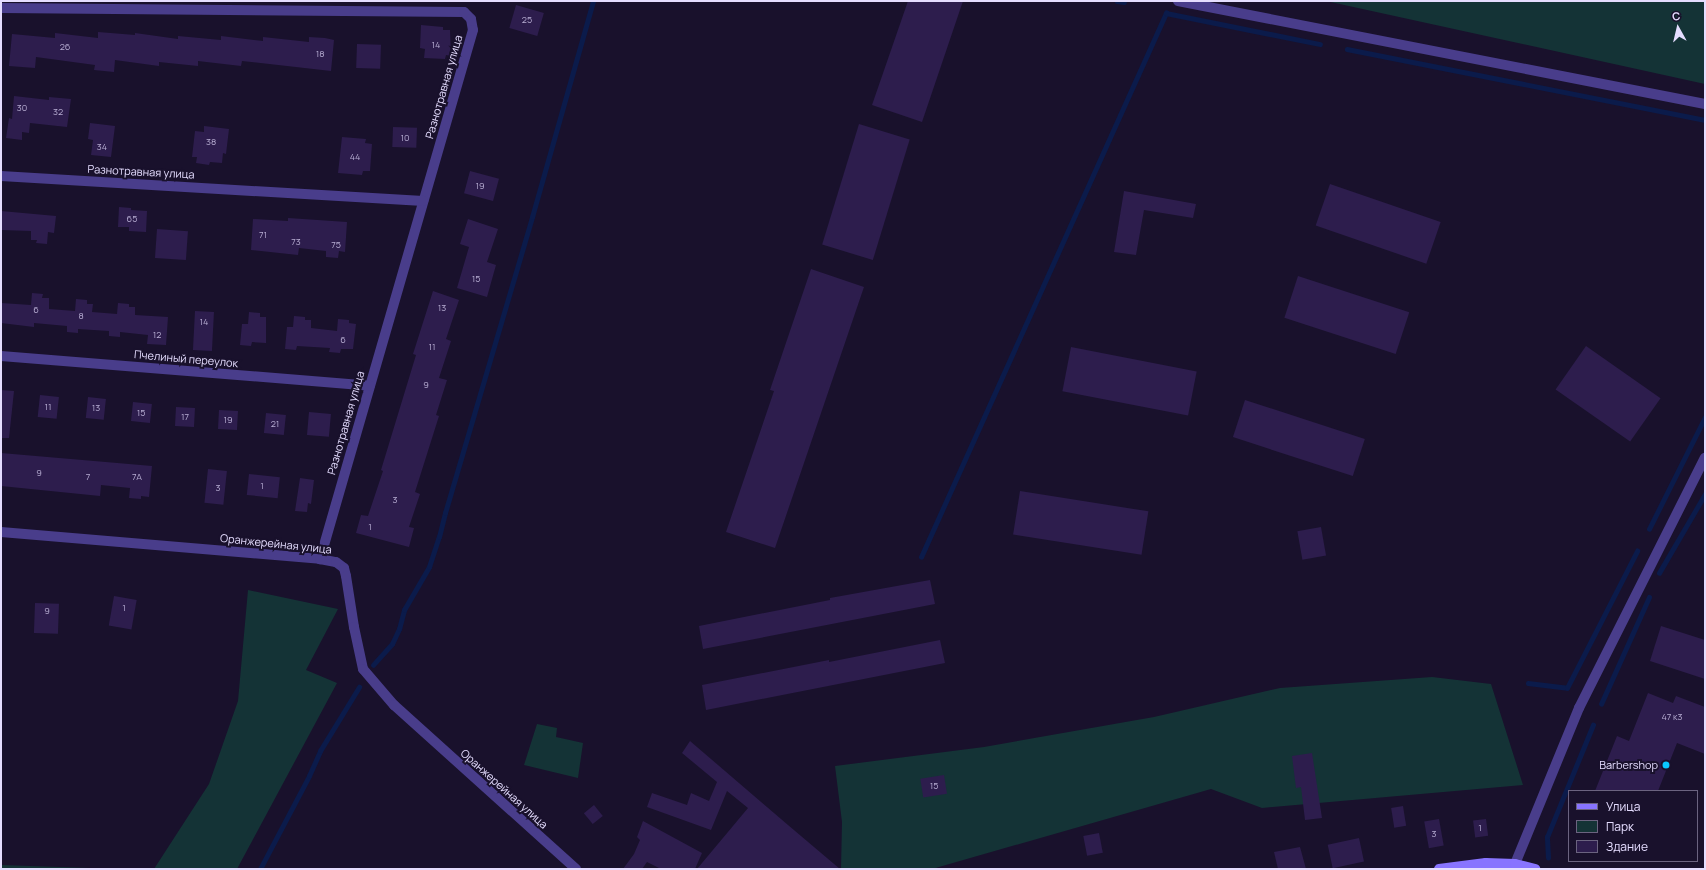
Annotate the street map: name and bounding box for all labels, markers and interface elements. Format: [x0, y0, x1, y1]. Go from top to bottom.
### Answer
north arrow [1658, 8, 1698, 48]
text: С [1671, 8, 1681, 24]
house number: 25 [522, 15, 532, 25]
street label: Разнотравная улица [423, 34, 465, 140]
house number: 14 [432, 40, 440, 50]
house number: 26 [60, 42, 70, 52]
house number: 18 [316, 49, 324, 59]
house number: 30 [17, 103, 27, 113]
house number: 32 [53, 107, 63, 117]
house number: 10 [401, 133, 409, 143]
house number: 38 [206, 137, 216, 147]
house number: 34 [97, 142, 107, 152]
house number: 44 [350, 152, 360, 162]
street label: Разнотравная улица [87, 163, 195, 181]
house number: 19 [475, 181, 485, 191]
house number: 65 [127, 214, 137, 224]
house number: 71 [259, 230, 267, 240]
house number: 73 [291, 237, 301, 247]
house number: 75 [331, 240, 341, 250]
house number: 15 [472, 274, 480, 284]
house number: 13 [438, 303, 446, 313]
house number: 6 [33, 305, 39, 315]
house number: 8 [78, 311, 84, 321]
house number: 14 [200, 317, 208, 327]
house number: 12 [153, 330, 161, 340]
house number: 6 [340, 335, 346, 345]
house number: 11 [428, 342, 436, 352]
street label: Пчелиный переулок [133, 348, 239, 370]
street label: Разнотравная улица [325, 370, 367, 476]
house number: 9 [423, 380, 429, 390]
house number: 11 [44, 402, 52, 412]
house number: 13 [92, 403, 100, 413]
house number: 15 [137, 408, 145, 418]
house number: 17 [181, 412, 189, 422]
house number: 19 [223, 415, 233, 425]
house number: 21 [271, 419, 279, 429]
house number: 9 [36, 468, 42, 478]
house number: 7 [86, 472, 90, 482]
house number: 7А [132, 472, 142, 482]
house number: 1 [260, 481, 264, 491]
house number: 3 [216, 483, 220, 493]
house number: 3 [393, 495, 397, 505]
house number: 1 [368, 522, 372, 532]
street label: Оранжерейная улица [220, 532, 332, 556]
house number: 1 [122, 603, 126, 613]
house number: 9 [44, 606, 50, 616]
house number: 47 к3 [1661, 712, 1683, 722]
street label: Оранжерейная улица [458, 747, 550, 831]
place label: Barbershop [1599, 758, 1658, 772]
marker: Barbershop [1661, 760, 1671, 770]
house number: 15 [930, 781, 938, 791]
legend [1568, 790, 1698, 862]
text: Улица [1606, 798, 1640, 815]
text: Парк [1606, 818, 1634, 835]
house number: 1 [1478, 823, 1482, 833]
house number: 3 [1432, 829, 1436, 839]
text: Здание [1606, 838, 1648, 855]

